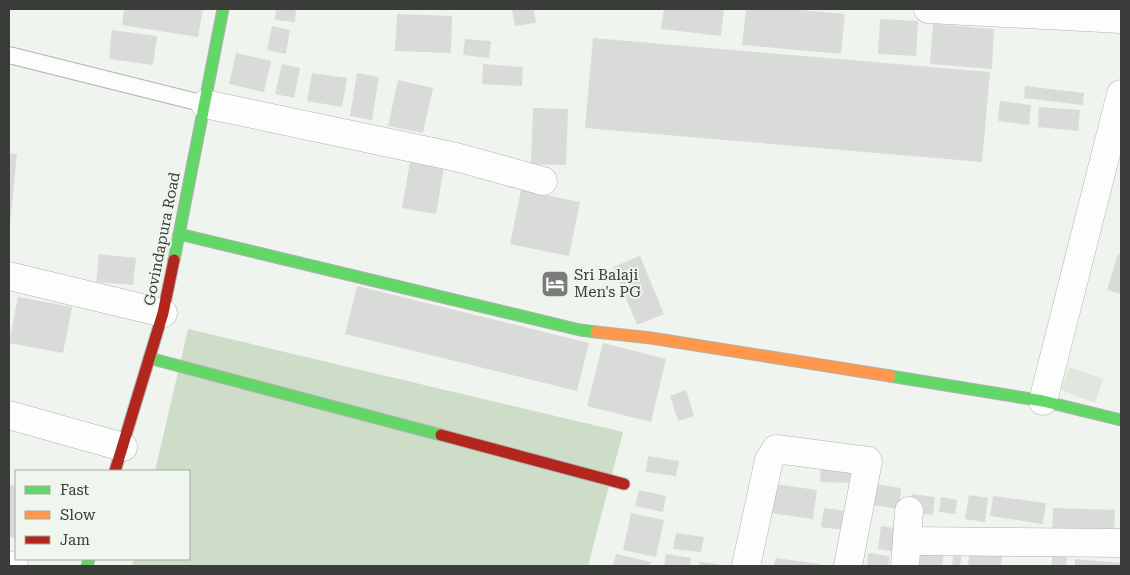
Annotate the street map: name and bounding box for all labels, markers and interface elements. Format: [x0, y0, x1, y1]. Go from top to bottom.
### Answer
street label: Govindapura Road [140, 170, 184, 307]
place label: Sri Balaji Men's PG [574, 266, 641, 301]
hotel icon: Sri Balaji Men's PG [540, 269, 570, 299]
legend [15, 470, 190, 560]
text: Fast [60, 481, 90, 499]
text: Slow [60, 506, 96, 524]
text: Jam [60, 531, 90, 549]

